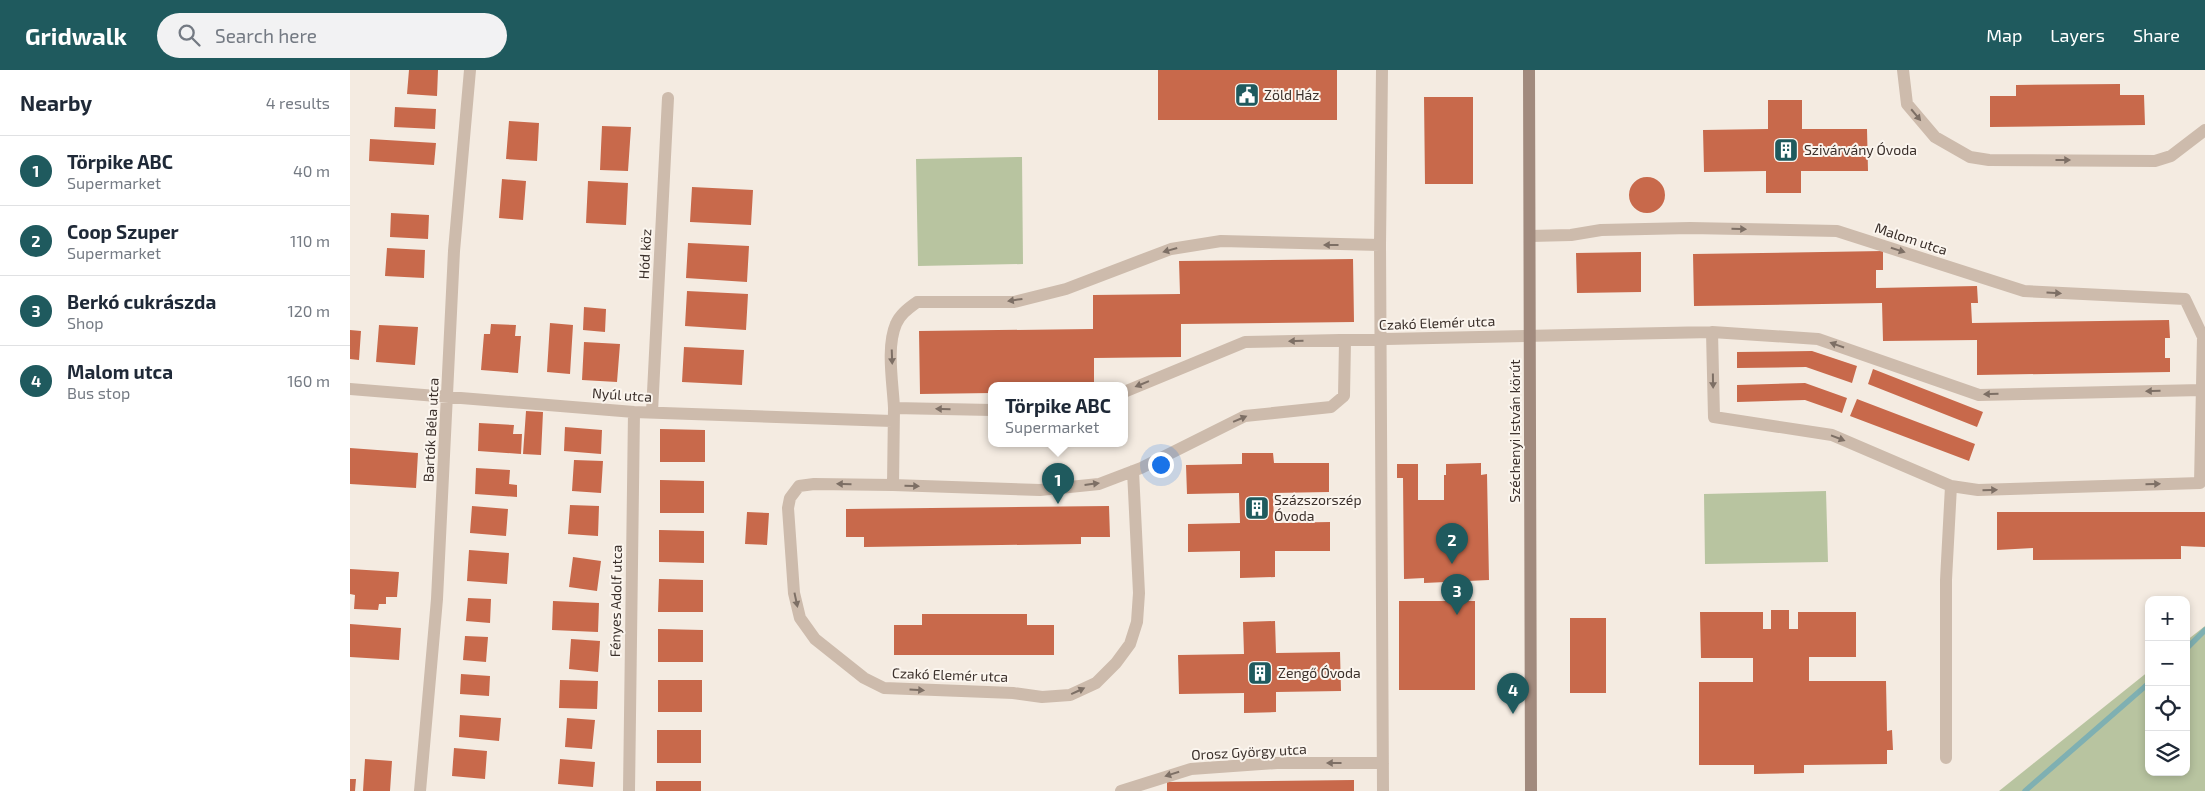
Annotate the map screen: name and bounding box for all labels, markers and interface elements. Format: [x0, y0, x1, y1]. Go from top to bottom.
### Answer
search box [157, 13, 507, 58]
text: Gridwalk [25, 21, 127, 50]
icon: search [175, 21, 203, 49]
text: Search here [215, 24, 317, 47]
text: Map [1986, 24, 2022, 46]
text: Layers [2050, 24, 2105, 46]
text: Share [2133, 24, 2180, 46]
public building icon: Zöld Ház [1234, 82, 1260, 108]
place label: Zöld Ház [1264, 86, 1319, 103]
text: Nearby [20, 90, 92, 115]
text: 4 results [266, 93, 330, 112]
one-way arrow [1910, 109, 1921, 121]
building icon: Szivárvány Óvoda [1773, 137, 1799, 163]
place label: Szivárvány Óvoda [1804, 141, 1917, 158]
text: Törpike ABC [67, 150, 173, 173]
one-way arrow [2055, 156, 2071, 164]
text: 1 [33, 161, 39, 180]
text: 40 m [293, 161, 330, 180]
text: Supermarket [67, 173, 161, 192]
street label: Malom utca [1873, 219, 1950, 258]
text: Coop Szuper [67, 220, 179, 243]
one-way arrow [1731, 225, 1747, 233]
street label: Hód köz [635, 228, 654, 280]
text: 2 [31, 231, 41, 250]
text: 110 m [290, 231, 330, 250]
one-way arrow [1323, 241, 1339, 249]
text: Supermarket [67, 243, 161, 262]
one-way arrow [1162, 247, 1177, 255]
one-way arrow [1891, 247, 1906, 255]
one-way arrow [2047, 289, 2063, 297]
text: Berkó cukrászda [67, 290, 216, 313]
one-way arrow [1007, 296, 1023, 304]
text: 3 [31, 301, 41, 320]
text: 120 m [287, 301, 330, 320]
street label: Czakó Elemér utca [1379, 312, 1495, 333]
text: Shop [67, 313, 104, 332]
one-way arrow [1288, 338, 1304, 346]
one-way arrow [1829, 341, 1844, 349]
one-way arrow [888, 349, 896, 365]
street label: Széchenyi István körút [1506, 359, 1523, 503]
text: Malom utca [67, 360, 173, 383]
text: 4 [31, 371, 41, 390]
text: 160 m [287, 371, 330, 390]
one-way arrow [1709, 373, 1717, 389]
street label: Bartók Béla utca [419, 377, 442, 483]
one-way arrow [1135, 381, 1149, 389]
popup [988, 382, 1128, 447]
text: Bus stop [67, 383, 130, 402]
street label: Nyúl utca [591, 384, 653, 405]
one-way arrow [2145, 388, 2161, 396]
one-way arrow [1983, 391, 1999, 399]
text: Törpike ABC [1005, 394, 1111, 417]
one-way arrow [935, 405, 951, 413]
one-way arrow [1233, 415, 1248, 423]
text: Supermarket [1005, 417, 1099, 436]
one-way arrow [1831, 434, 1846, 442]
your location [1148, 452, 1174, 478]
pin: 1 [1042, 463, 1074, 504]
one-way arrow [836, 480, 852, 488]
one-way arrow [1084, 480, 1100, 488]
one-way arrow [2145, 480, 2161, 488]
one-way arrow [905, 482, 921, 490]
one-way arrow [1983, 485, 1999, 493]
place label: Százszorszép Óvoda [1274, 491, 1362, 524]
building icon: Százszorszép Óvoda [1244, 495, 1270, 521]
pin: 2 [1436, 523, 1468, 564]
street label: Fényes Adolf utca [606, 545, 625, 657]
pin: 3 [1441, 574, 1473, 615]
one-way arrow [792, 592, 800, 607]
map controls [2145, 596, 2190, 776]
button: + [2145, 596, 2190, 641]
button: − [2145, 641, 2190, 686]
building icon: Zengő Óvoda [1247, 660, 1273, 686]
street label: Czakó Elemér utca [892, 664, 1008, 685]
place label: Zengő Óvoda [1278, 664, 1361, 681]
pin: 4 [1497, 673, 1529, 714]
one-way arrow [909, 686, 925, 694]
button: locate [2145, 686, 2190, 731]
one-way arrow [1071, 687, 1085, 695]
button: layers [2145, 731, 2190, 776]
street label: Orosz György utca [1191, 740, 1307, 763]
one-way arrow [1326, 759, 1342, 767]
one-way arrow [1165, 771, 1180, 779]

